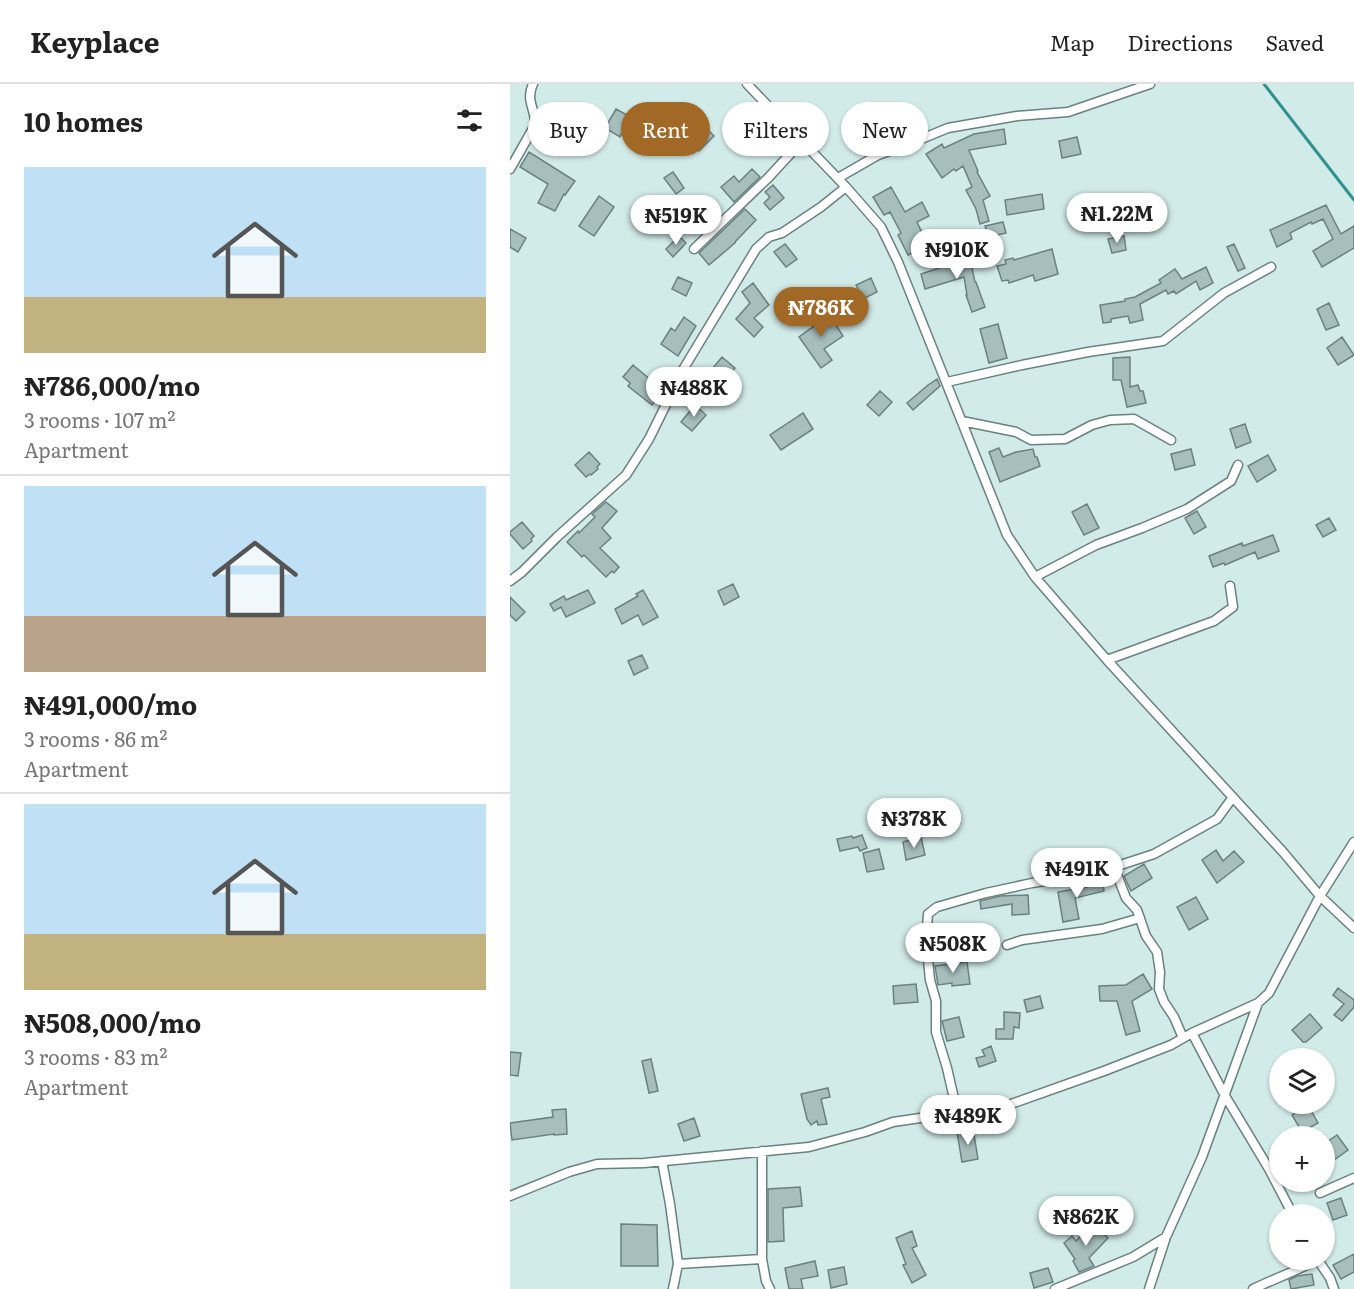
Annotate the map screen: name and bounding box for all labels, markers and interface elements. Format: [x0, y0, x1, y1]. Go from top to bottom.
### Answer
text: Keyplace [30, 20, 160, 62]
text: Map [1050, 26, 1095, 57]
text: Directions [1128, 26, 1233, 57]
text: Saved [1266, 26, 1324, 57]
text: 10 homes [24, 101, 143, 140]
chip: Buy [528, 102, 609, 156]
chip: Rent [621, 102, 710, 156]
chip: Filters [722, 102, 829, 156]
chip: New [841, 102, 928, 156]
icon: filters [453, 104, 486, 137]
pin: ₦1.22M [1068, 193, 1166, 244]
pin: ₦519K [634, 195, 718, 246]
text: ₦1.22M [1081, 197, 1153, 227]
text: ₦519K [644, 199, 708, 229]
icon: home [201, 206, 309, 314]
pin: ₦910K [915, 229, 999, 280]
text: ₦910K [925, 233, 989, 263]
pin: ₦786K [779, 287, 863, 338]
text: ₦786K [788, 291, 854, 321]
text: ₦786,000/mo [24, 365, 200, 404]
pin: ₦488K [652, 367, 736, 418]
text: ₦488K [660, 371, 728, 401]
text: 3 rooms · 107 m² [24, 404, 175, 434]
text: Apartment [24, 434, 129, 464]
icon: home [201, 525, 309, 633]
text: ₦491,000/mo [24, 684, 197, 723]
text: 3 rooms · 86 m² [24, 723, 167, 753]
text: Apartment [24, 753, 129, 783]
pin: ₦378K [872, 798, 956, 849]
text: ₦378K [881, 802, 947, 832]
icon: home [201, 843, 309, 951]
pin: ₦491K [1035, 848, 1119, 899]
text: ₦491K [1045, 852, 1109, 882]
pin: ₦508K [911, 923, 995, 974]
text: ₦508K [919, 927, 987, 957]
text: ₦508,000/mo [24, 1002, 201, 1041]
text: 3 rooms · 83 m² [24, 1041, 167, 1071]
map controls [1269, 1048, 1335, 1270]
button: layers [1269, 1048, 1335, 1114]
text: Apartment [24, 1071, 129, 1101]
pin: ₦489K [926, 1095, 1010, 1146]
text: ₦489K [934, 1099, 1002, 1129]
button: + [1269, 1126, 1335, 1192]
pin: ₦862K [1044, 1196, 1128, 1247]
text: ₦862K [1053, 1200, 1119, 1230]
button: − [1269, 1204, 1335, 1270]

